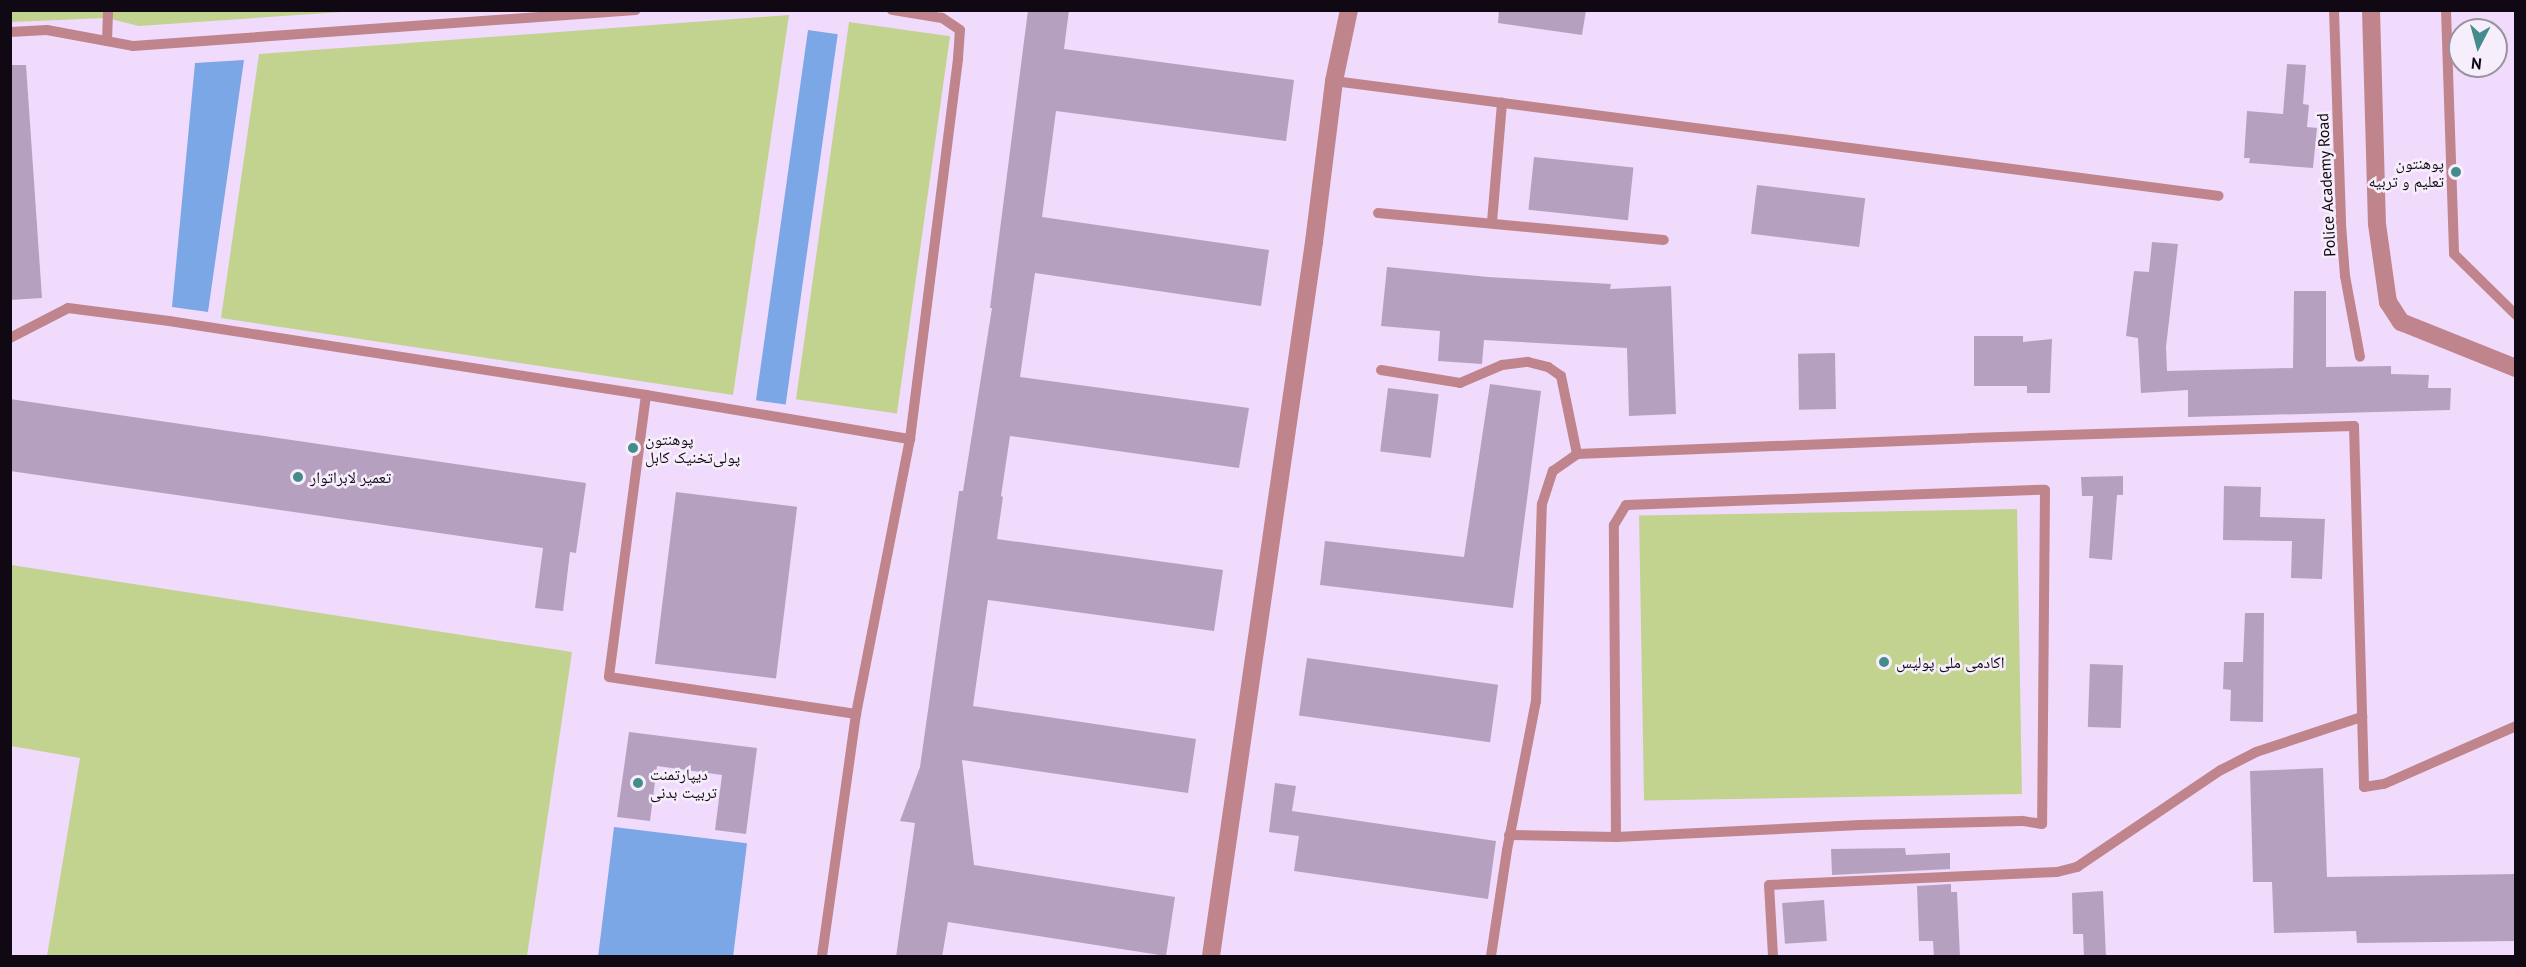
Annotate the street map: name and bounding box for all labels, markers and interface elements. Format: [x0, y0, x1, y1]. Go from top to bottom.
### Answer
north arrow [2448, 18, 2508, 78]
text: N [2470, 53, 2483, 74]
street label: Police Academy Road [2313, 112, 2339, 258]
place label: پوهنتون تعلیم و تربیه [2368, 153, 2444, 191]
marker: پوهنتون تعلیم و تربیه [2449, 165, 2463, 179]
place label: پوهنتون پولی‌تخنیک کابل [645, 429, 740, 467]
marker: پوهنتون پولی‌تخنیک کابل [626, 441, 640, 455]
place label: تعمیر لابراتوار [310, 467, 391, 487]
marker: تعمیر لابراتوار [291, 470, 305, 484]
place label: اکادمی ملی پولیس [1896, 652, 2005, 672]
marker: اکادمی ملی پولیس [1877, 655, 1891, 669]
place label: دیپارتمنت تربیت بدنی [650, 764, 717, 802]
marker: دیپارتمنت تربیت بدنی [631, 776, 645, 790]

